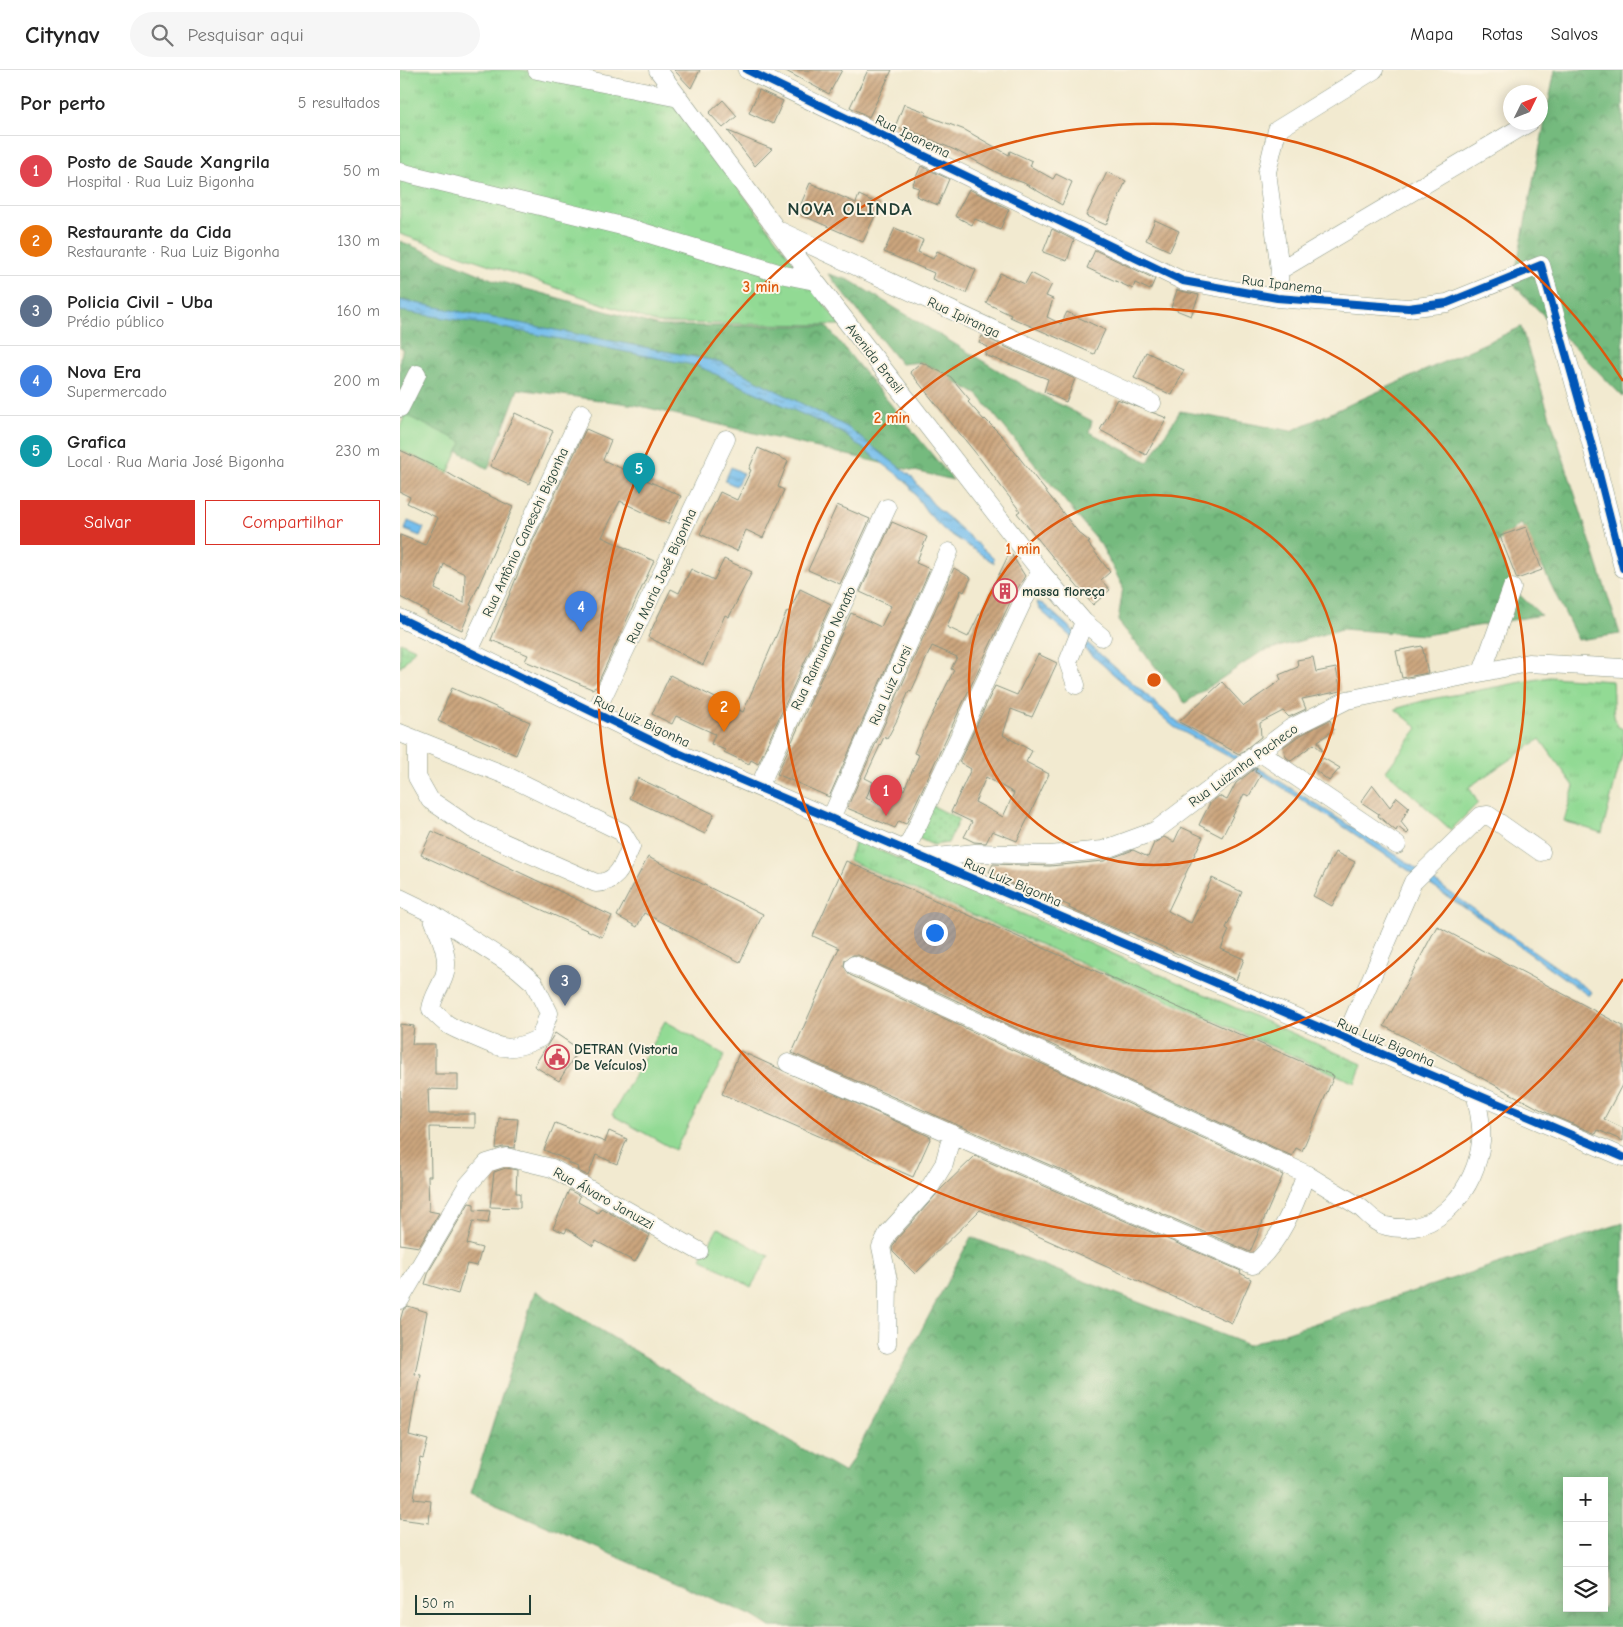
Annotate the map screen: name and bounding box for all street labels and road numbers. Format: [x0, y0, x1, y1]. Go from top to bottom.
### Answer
street label: Rua Ipanema [873, 111, 953, 162]
street label: Rua Ipanema [1241, 271, 1323, 298]
street label: Rua Ipiranga [925, 293, 1003, 342]
street label: Avenida Brasil [842, 320, 907, 397]
street label: Rua Antônio Caneschi Bigonha [479, 445, 572, 620]
street label: Rua Maria José Bigonha [623, 506, 700, 647]
street label: Rua Raimundo Nonato [787, 584, 860, 713]
street label: Rua Luiz Cursi [865, 643, 916, 728]
street label: Rua Luiz Bigonha [591, 692, 693, 751]
street label: Rua Luizinha Pacheco [1185, 720, 1301, 811]
street label: Rua Luiz Bigonha [961, 854, 1064, 911]
street label: Rua Luiz Bigonha [1334, 1014, 1437, 1071]
street label: Rua Álvaro Januzzi [550, 1164, 657, 1233]

